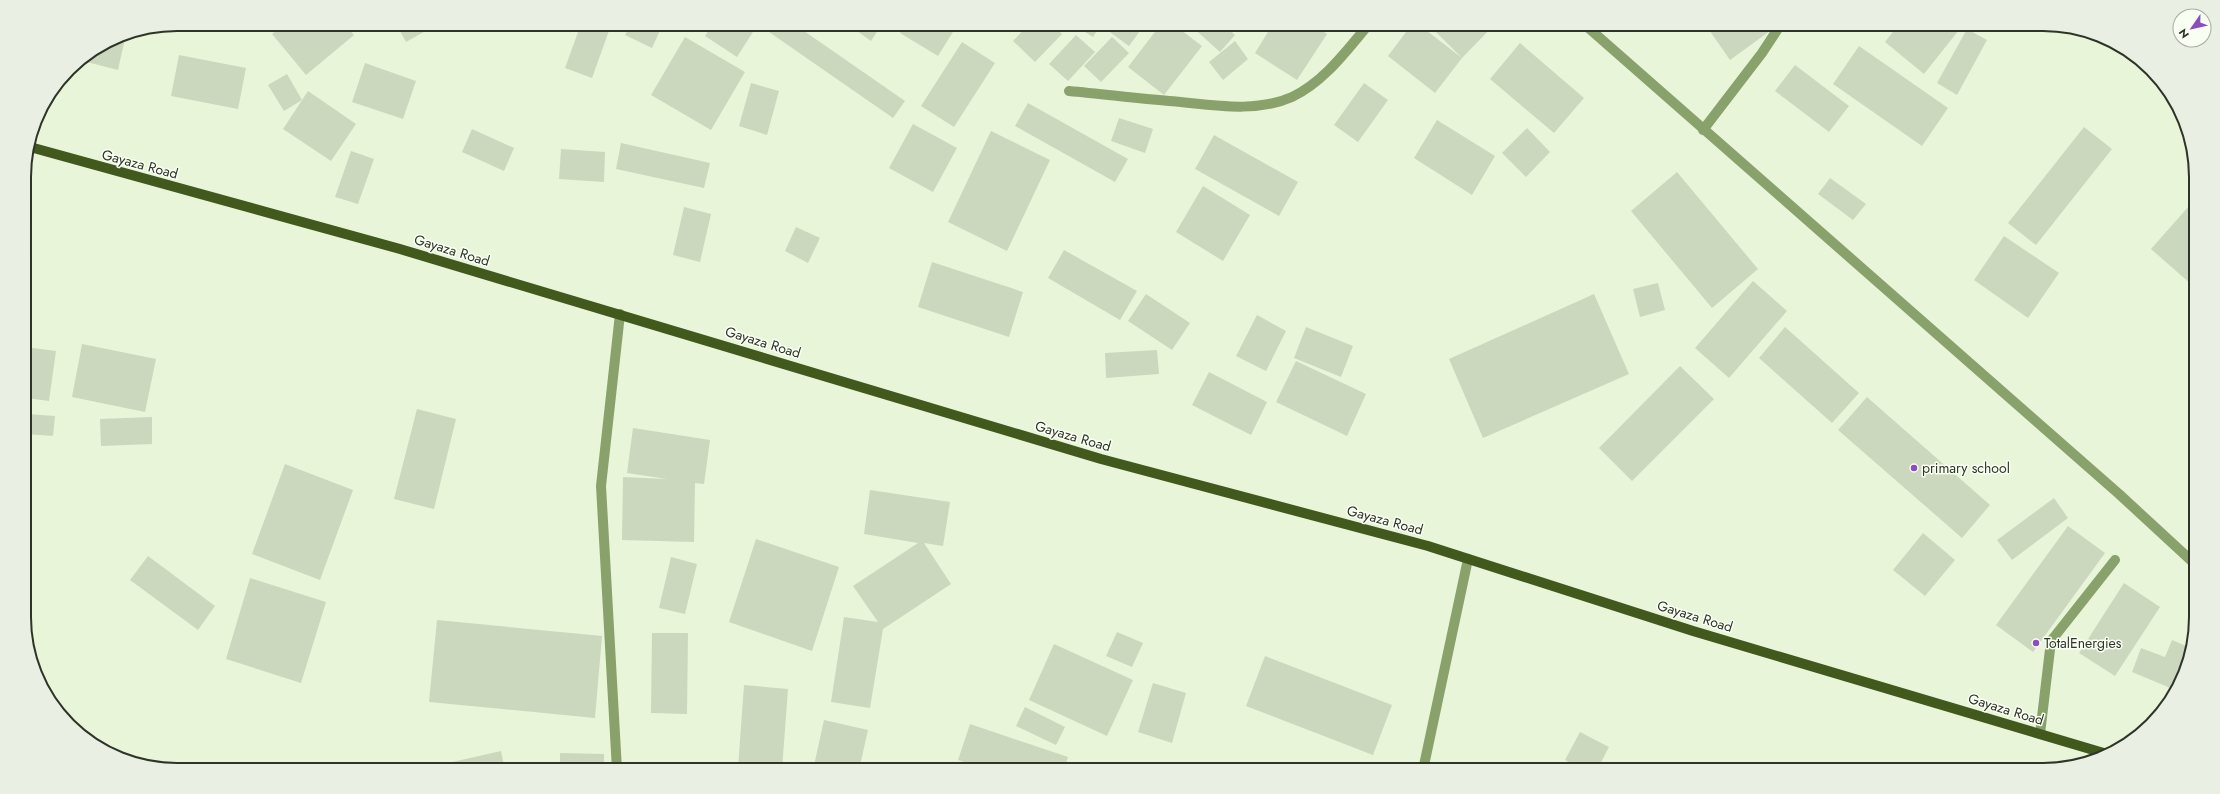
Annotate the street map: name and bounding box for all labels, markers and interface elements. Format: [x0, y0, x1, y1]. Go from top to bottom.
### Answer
north arrow [2172, 8, 2212, 48]
text: N [2175, 25, 2193, 42]
street label: Gayaza Road [100, 144, 180, 184]
street label: Gayaza Road [412, 229, 492, 271]
street label: Gayaza Road [723, 321, 803, 363]
street label: Gayaza Road [1033, 416, 1113, 456]
place label: primary school [1922, 458, 2010, 478]
marker: primary school [1909, 463, 1919, 473]
street label: Gayaza Road [1345, 500, 1425, 540]
street label: Gayaza Road [1655, 595, 1735, 637]
place label: TotalEnergies [2044, 633, 2122, 653]
marker: TotalEnergies [2031, 638, 2041, 648]
street label: Gayaza Road [1966, 688, 2046, 730]

